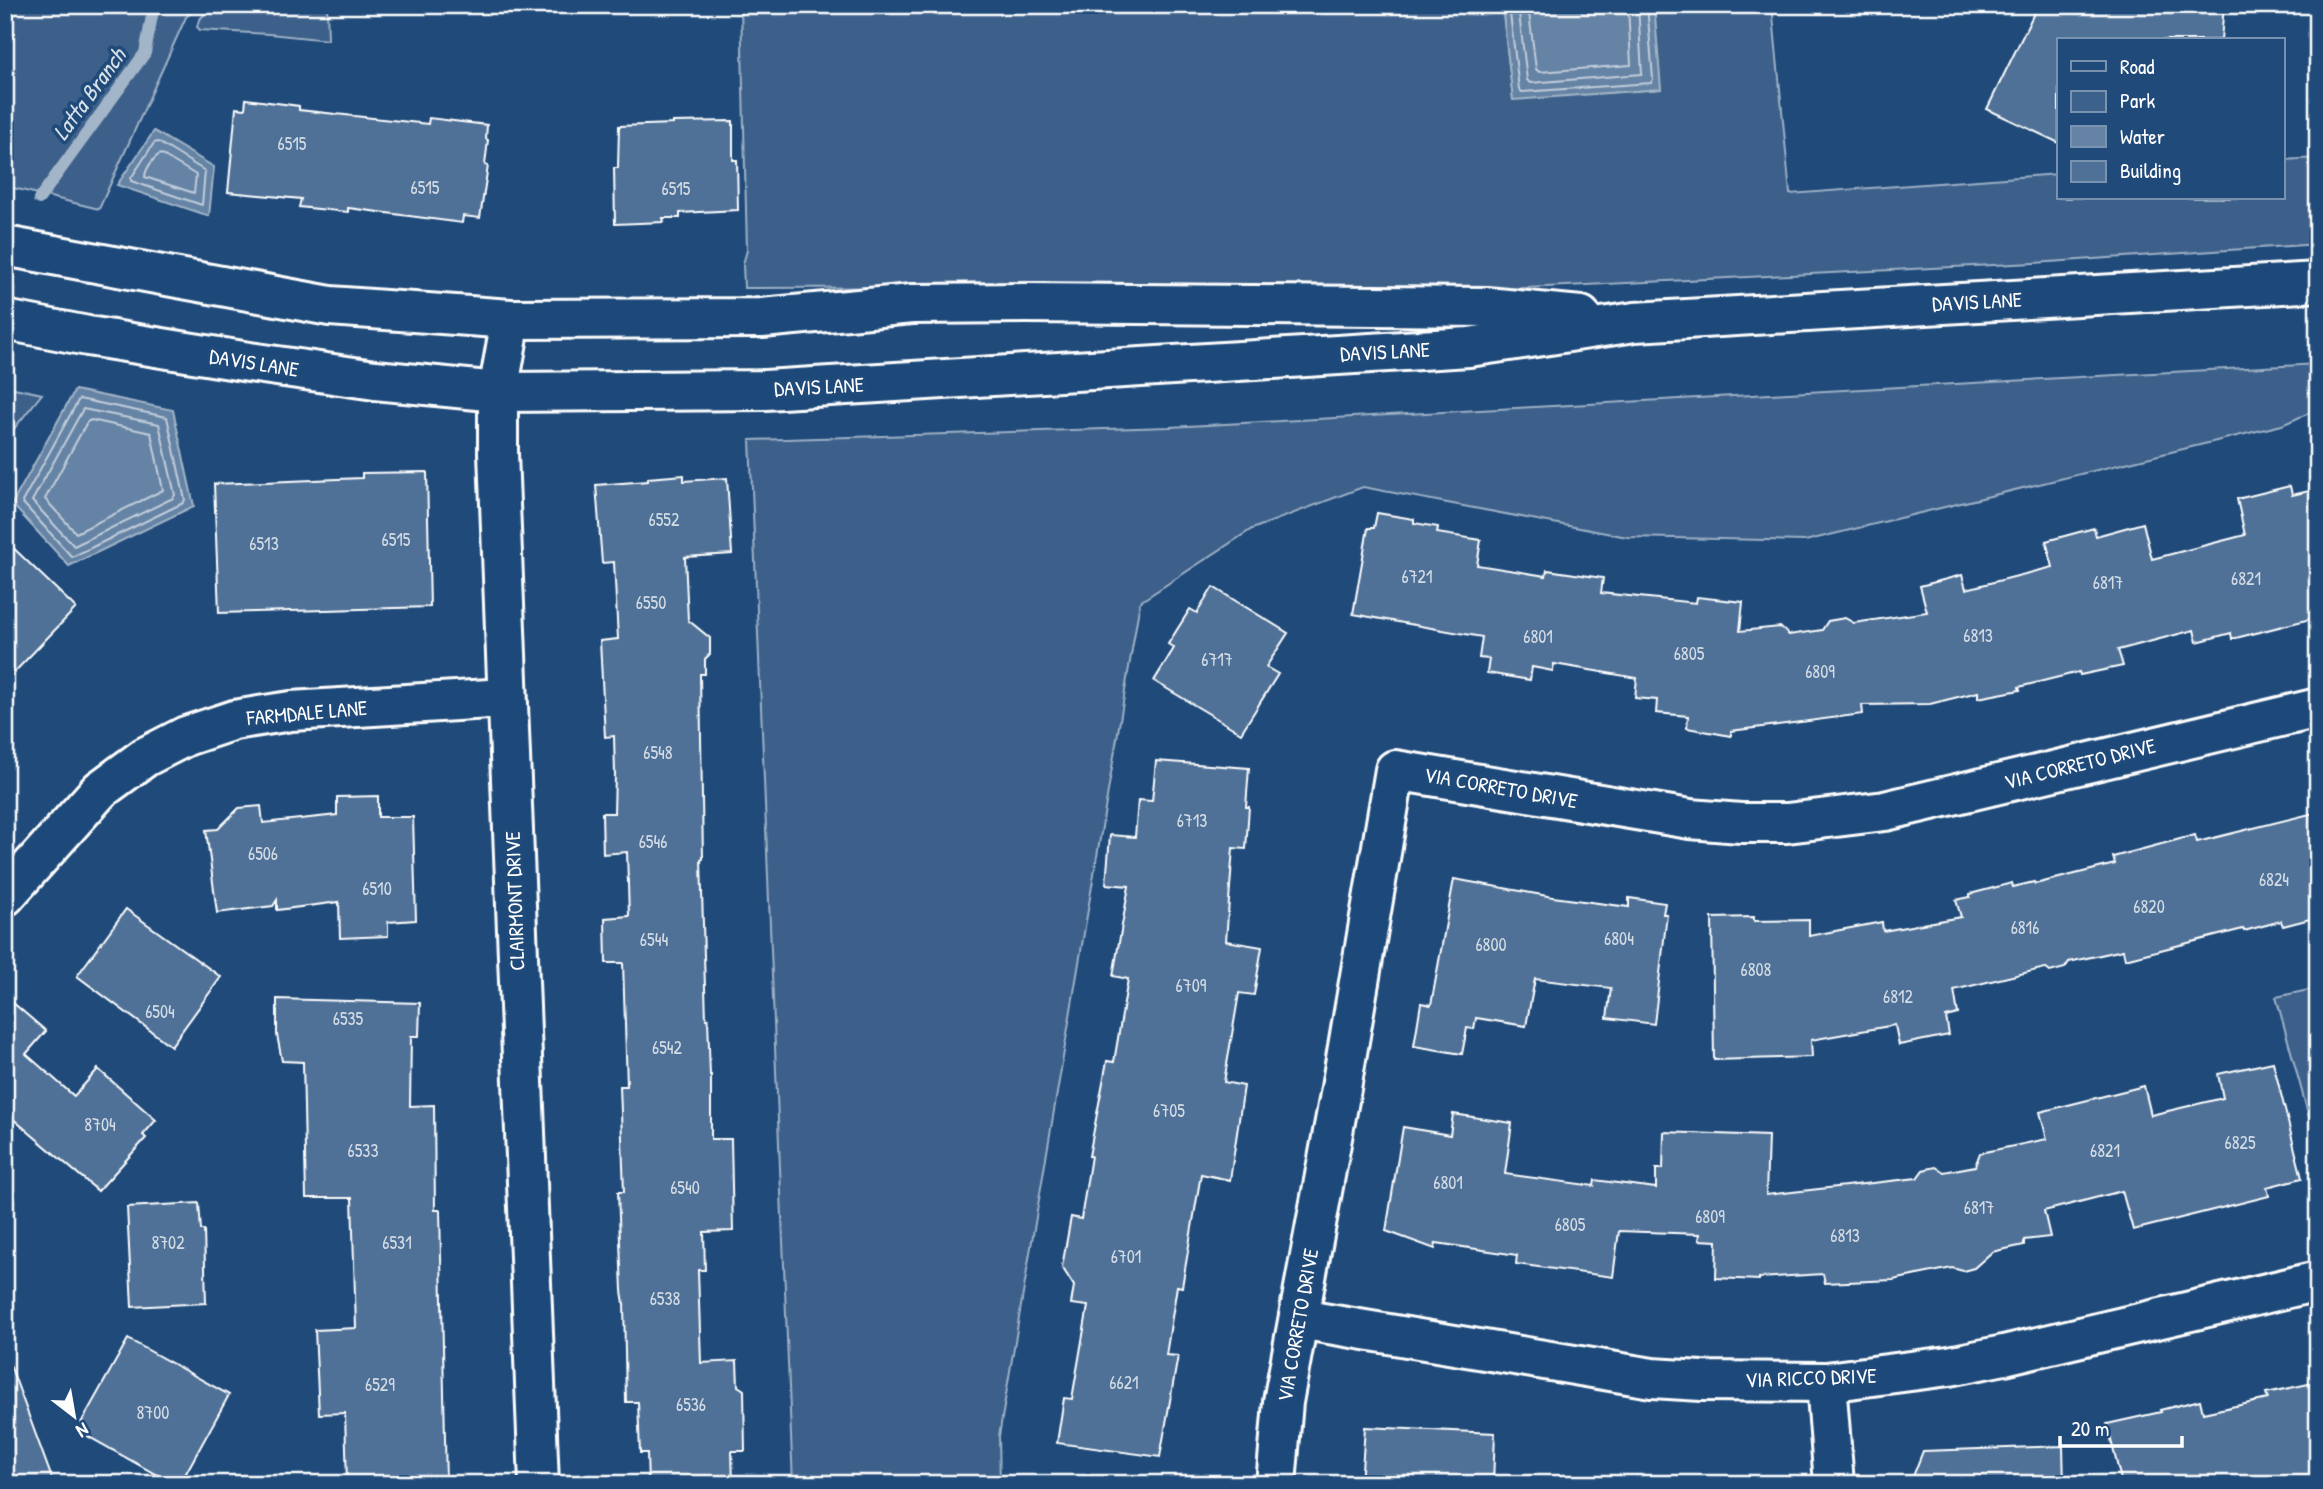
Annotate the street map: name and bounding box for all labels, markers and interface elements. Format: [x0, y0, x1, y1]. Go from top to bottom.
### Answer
legend [2057, 38, 2284, 200]
water label: Latta Branch [45, 41, 133, 146]
text: Road [2120, 52, 2154, 81]
text: Park [2120, 86, 2155, 115]
text: Water [2120, 122, 2165, 151]
house number: 6515 [278, 131, 307, 156]
text: Building [2120, 156, 2181, 185]
house number: 6515 [411, 175, 440, 200]
house number: 6515 [662, 176, 691, 201]
street label: DAVIS LANE [1931, 285, 2023, 318]
street label: DAVIS LANE [1339, 335, 1431, 368]
street label: DAVIS LANE [207, 341, 301, 384]
street label: DAVIS LANE [773, 370, 865, 403]
house number: 6552 [649, 507, 680, 532]
house number: 6515 [382, 527, 411, 552]
house number: 6513 [249, 531, 279, 556]
house number: 6721 [1401, 564, 1433, 589]
house number: 6821 [2231, 566, 2261, 591]
house number: 6817 [2093, 570, 2123, 595]
house number: 6550 [636, 590, 666, 615]
house number: 6813 [1963, 623, 1993, 648]
house number: 6801 [1523, 624, 1553, 649]
house number: 6805 [1674, 641, 1705, 666]
house number: 6717 [1201, 647, 1233, 672]
house number: 6809 [1805, 659, 1835, 684]
street label: FARMDALE LANE [245, 693, 368, 732]
street label: VIA CORRETO DRIVE [2001, 731, 2159, 796]
house number: 6548 [643, 740, 673, 765]
street label: VIA CORRETO DRIVE [1422, 760, 1580, 815]
house number: 6713 [1177, 808, 1207, 833]
house number: 6546 [639, 829, 667, 854]
street label: CLAIRMONT DRIVE [498, 831, 531, 971]
house number: 6506 [248, 841, 278, 866]
house number: 6824 [2259, 867, 2289, 892]
house number: 6510 [362, 876, 392, 901]
house number: 6820 [2133, 894, 2165, 919]
house number: 6816 [2011, 915, 2039, 940]
house number: 6804 [1604, 926, 1634, 951]
house number: 6544 [640, 927, 668, 952]
house number: 6800 [1475, 932, 1507, 957]
house number: 6808 [1741, 957, 1772, 982]
house number: 6709 [1176, 973, 1207, 998]
house number: 6812 [1883, 984, 1914, 1009]
house number: 6504 [145, 999, 175, 1024]
house number: 6535 [333, 1006, 364, 1031]
house number: 6542 [652, 1035, 683, 1060]
house number: 6705 [1153, 1098, 1185, 1123]
house number: 8704 [84, 1112, 116, 1137]
house number: 6825 [2224, 1130, 2256, 1155]
house number: 6533 [348, 1138, 378, 1163]
house number: 6821 [2090, 1138, 2120, 1163]
house number: 6801 [1433, 1170, 1463, 1195]
house number: 6540 [670, 1175, 700, 1200]
house number: 6817 [1964, 1195, 1994, 1220]
house number: 6809 [1695, 1204, 1725, 1229]
house number: 6805 [1555, 1212, 1586, 1237]
house number: 6813 [1830, 1223, 1860, 1248]
house number: 8702 [151, 1230, 185, 1255]
house number: 6531 [382, 1230, 412, 1255]
house number: 6701 [1111, 1244, 1141, 1269]
street label: VIA CORRETO DRIVE [1270, 1246, 1325, 1404]
house number: 6538 [650, 1286, 681, 1311]
street label: VIA RICCO DRIVE [1745, 1361, 1877, 1394]
house number: 6621 [1109, 1370, 1139, 1395]
house number: 6529 [365, 1372, 395, 1397]
north arrow [38, 1380, 108, 1450]
house number: 6536 [676, 1392, 706, 1417]
house number: 8700 [137, 1400, 169, 1425]
scale bar [2060, 1405, 2183, 1449]
text: 20 m [2071, 1414, 2109, 1443]
text: N [72, 1417, 94, 1444]

